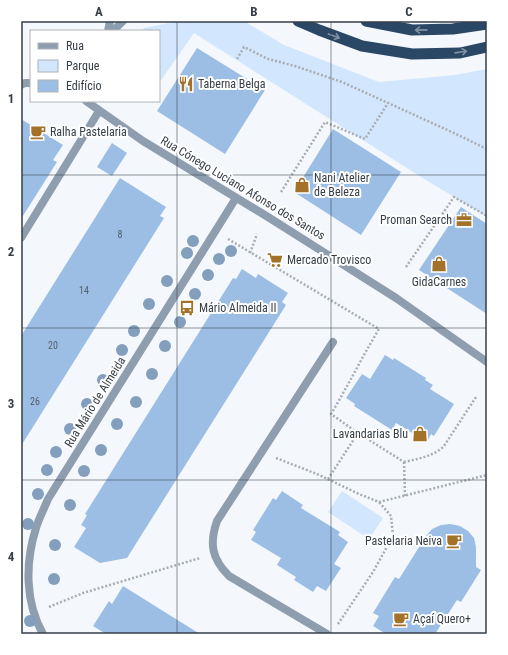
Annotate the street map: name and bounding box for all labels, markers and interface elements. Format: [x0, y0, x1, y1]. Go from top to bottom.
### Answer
text: A [95, 4, 103, 19]
text: B [250, 4, 258, 19]
text: C [405, 4, 413, 19]
one-way arrow [415, 26, 428, 34]
legend [30, 30, 160, 102]
one-way arrow [327, 33, 340, 40]
text: Rua [66, 39, 84, 53]
one-way arrow [455, 48, 468, 56]
text: Parque [66, 59, 100, 73]
restaurant icon: Taberna Belga [177, 75, 195, 93]
place label: Taberna Belga [198, 77, 266, 91]
text: Edifício [66, 79, 102, 93]
text: 1 [8, 91, 14, 106]
cafe icon: Ralha Pastelaria [29, 123, 47, 141]
place label: Ralha Pastelaria [50, 125, 127, 139]
street label: Rua Cónego Luciano Afonso dos Santos [158, 133, 328, 243]
place label: Nani Atelier de Beleza [314, 171, 370, 199]
shop icon: Nani Atelier de Beleza [293, 176, 311, 194]
office icon: Proman Search [455, 211, 473, 229]
place label: Proman Search [380, 213, 452, 227]
house number: 8 [118, 229, 123, 240]
text: 2 [8, 244, 15, 259]
supermarket icon: Mercado Trovisco [266, 251, 284, 269]
place label: Mercado Trovisco [287, 253, 371, 267]
shop icon: GidaCarnes [430, 255, 448, 273]
place label: GidaCarnes [412, 275, 466, 289]
house number: 14 [79, 285, 89, 296]
bus stop icon: Mário Almeida II [178, 299, 196, 317]
place label: Mário Almeida II [199, 301, 277, 315]
house number: 20 [48, 340, 58, 351]
street label: Rua Mário de Almeida [62, 354, 129, 450]
text: 3 [8, 396, 14, 411]
house number: 26 [30, 396, 40, 407]
shop icon: Lavandarias Blu [411, 425, 429, 443]
place label: Lavandarias Blu [333, 427, 408, 441]
cafe icon: Pastelaria Neiva [445, 532, 463, 550]
place label: Pastelaria Neiva [365, 534, 442, 548]
text: 4 [8, 549, 15, 564]
cafe icon: Açaí Quero+ [392, 610, 410, 628]
place label: Açaí Quero+ [413, 612, 471, 626]

